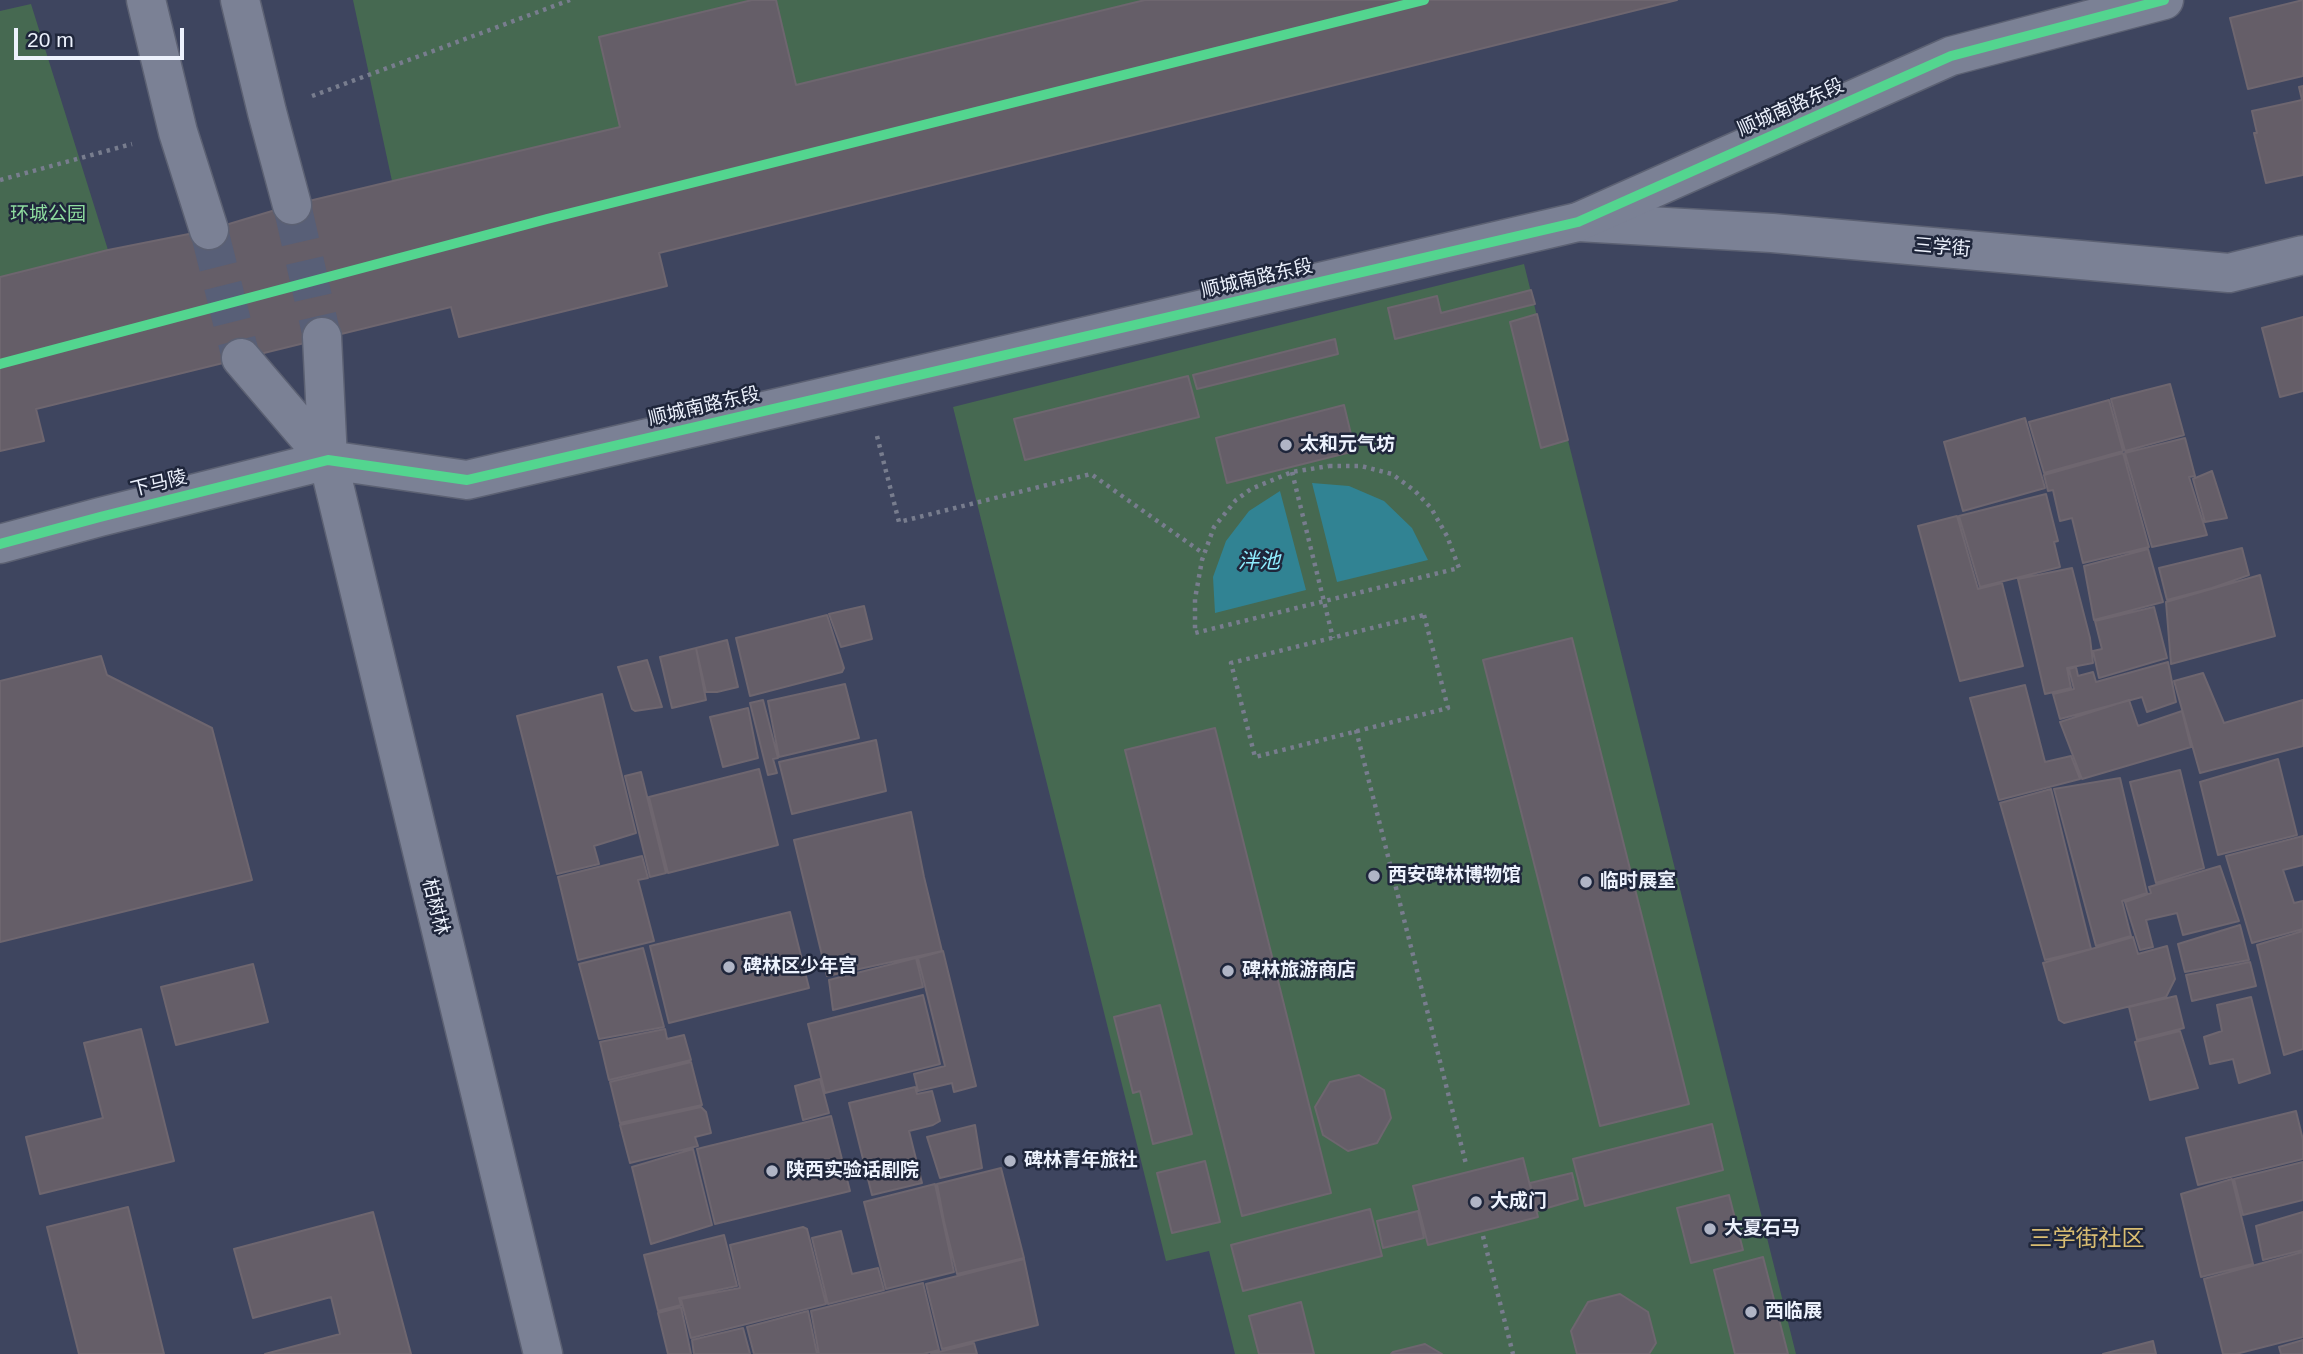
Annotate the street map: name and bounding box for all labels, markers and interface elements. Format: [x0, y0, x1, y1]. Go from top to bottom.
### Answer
scale bar [18, 14, 187, 58]
text: 20 m [27, 28, 74, 51]
street label: 顺城南路东段 [1734, 74, 1848, 142]
park label: 环城公园 [10, 204, 86, 226]
street label: 三学街 [1913, 234, 1971, 262]
street label: 顺城南路东段 [1199, 255, 1315, 303]
street label: 顺城南路东段 [646, 383, 762, 431]
place label: 太和元气坊 [1300, 434, 1395, 456]
marker: 太和元气坊 [1278, 437, 1294, 453]
street label: 下马陵 [129, 466, 189, 502]
water label: 泮池 [1238, 549, 1280, 575]
place label: 西安碑林博物馆 [1388, 865, 1521, 887]
marker: 西安碑林博物馆 [1366, 868, 1382, 884]
place label: 临时展室 [1600, 871, 1676, 893]
marker: 临时展室 [1578, 874, 1594, 890]
street label: 柏树林 [417, 877, 453, 937]
place label: 碑林区少年宫 [743, 956, 857, 978]
marker: 碑林区少年宫 [721, 959, 737, 975]
place label: 碑林旅游商店 [1242, 960, 1356, 982]
marker: 碑林旅游商店 [1220, 963, 1236, 979]
place label: 碑林青年旅社 [1024, 1150, 1138, 1172]
marker: 碑林青年旅社 [1002, 1153, 1018, 1169]
place label: 陕西实验话剧院 [786, 1160, 919, 1182]
marker: 陕西实验话剧院 [764, 1163, 780, 1179]
place label: 大成门 [1490, 1191, 1547, 1213]
marker: 大成门 [1468, 1194, 1484, 1210]
place label: 大夏石马 [1724, 1218, 1800, 1240]
marker: 大夏石马 [1702, 1221, 1718, 1237]
district label: 三学街社区 [2030, 1226, 2144, 1254]
place label: 西临展 [1765, 1301, 1822, 1323]
marker: 西临展 [1743, 1304, 1759, 1320]

